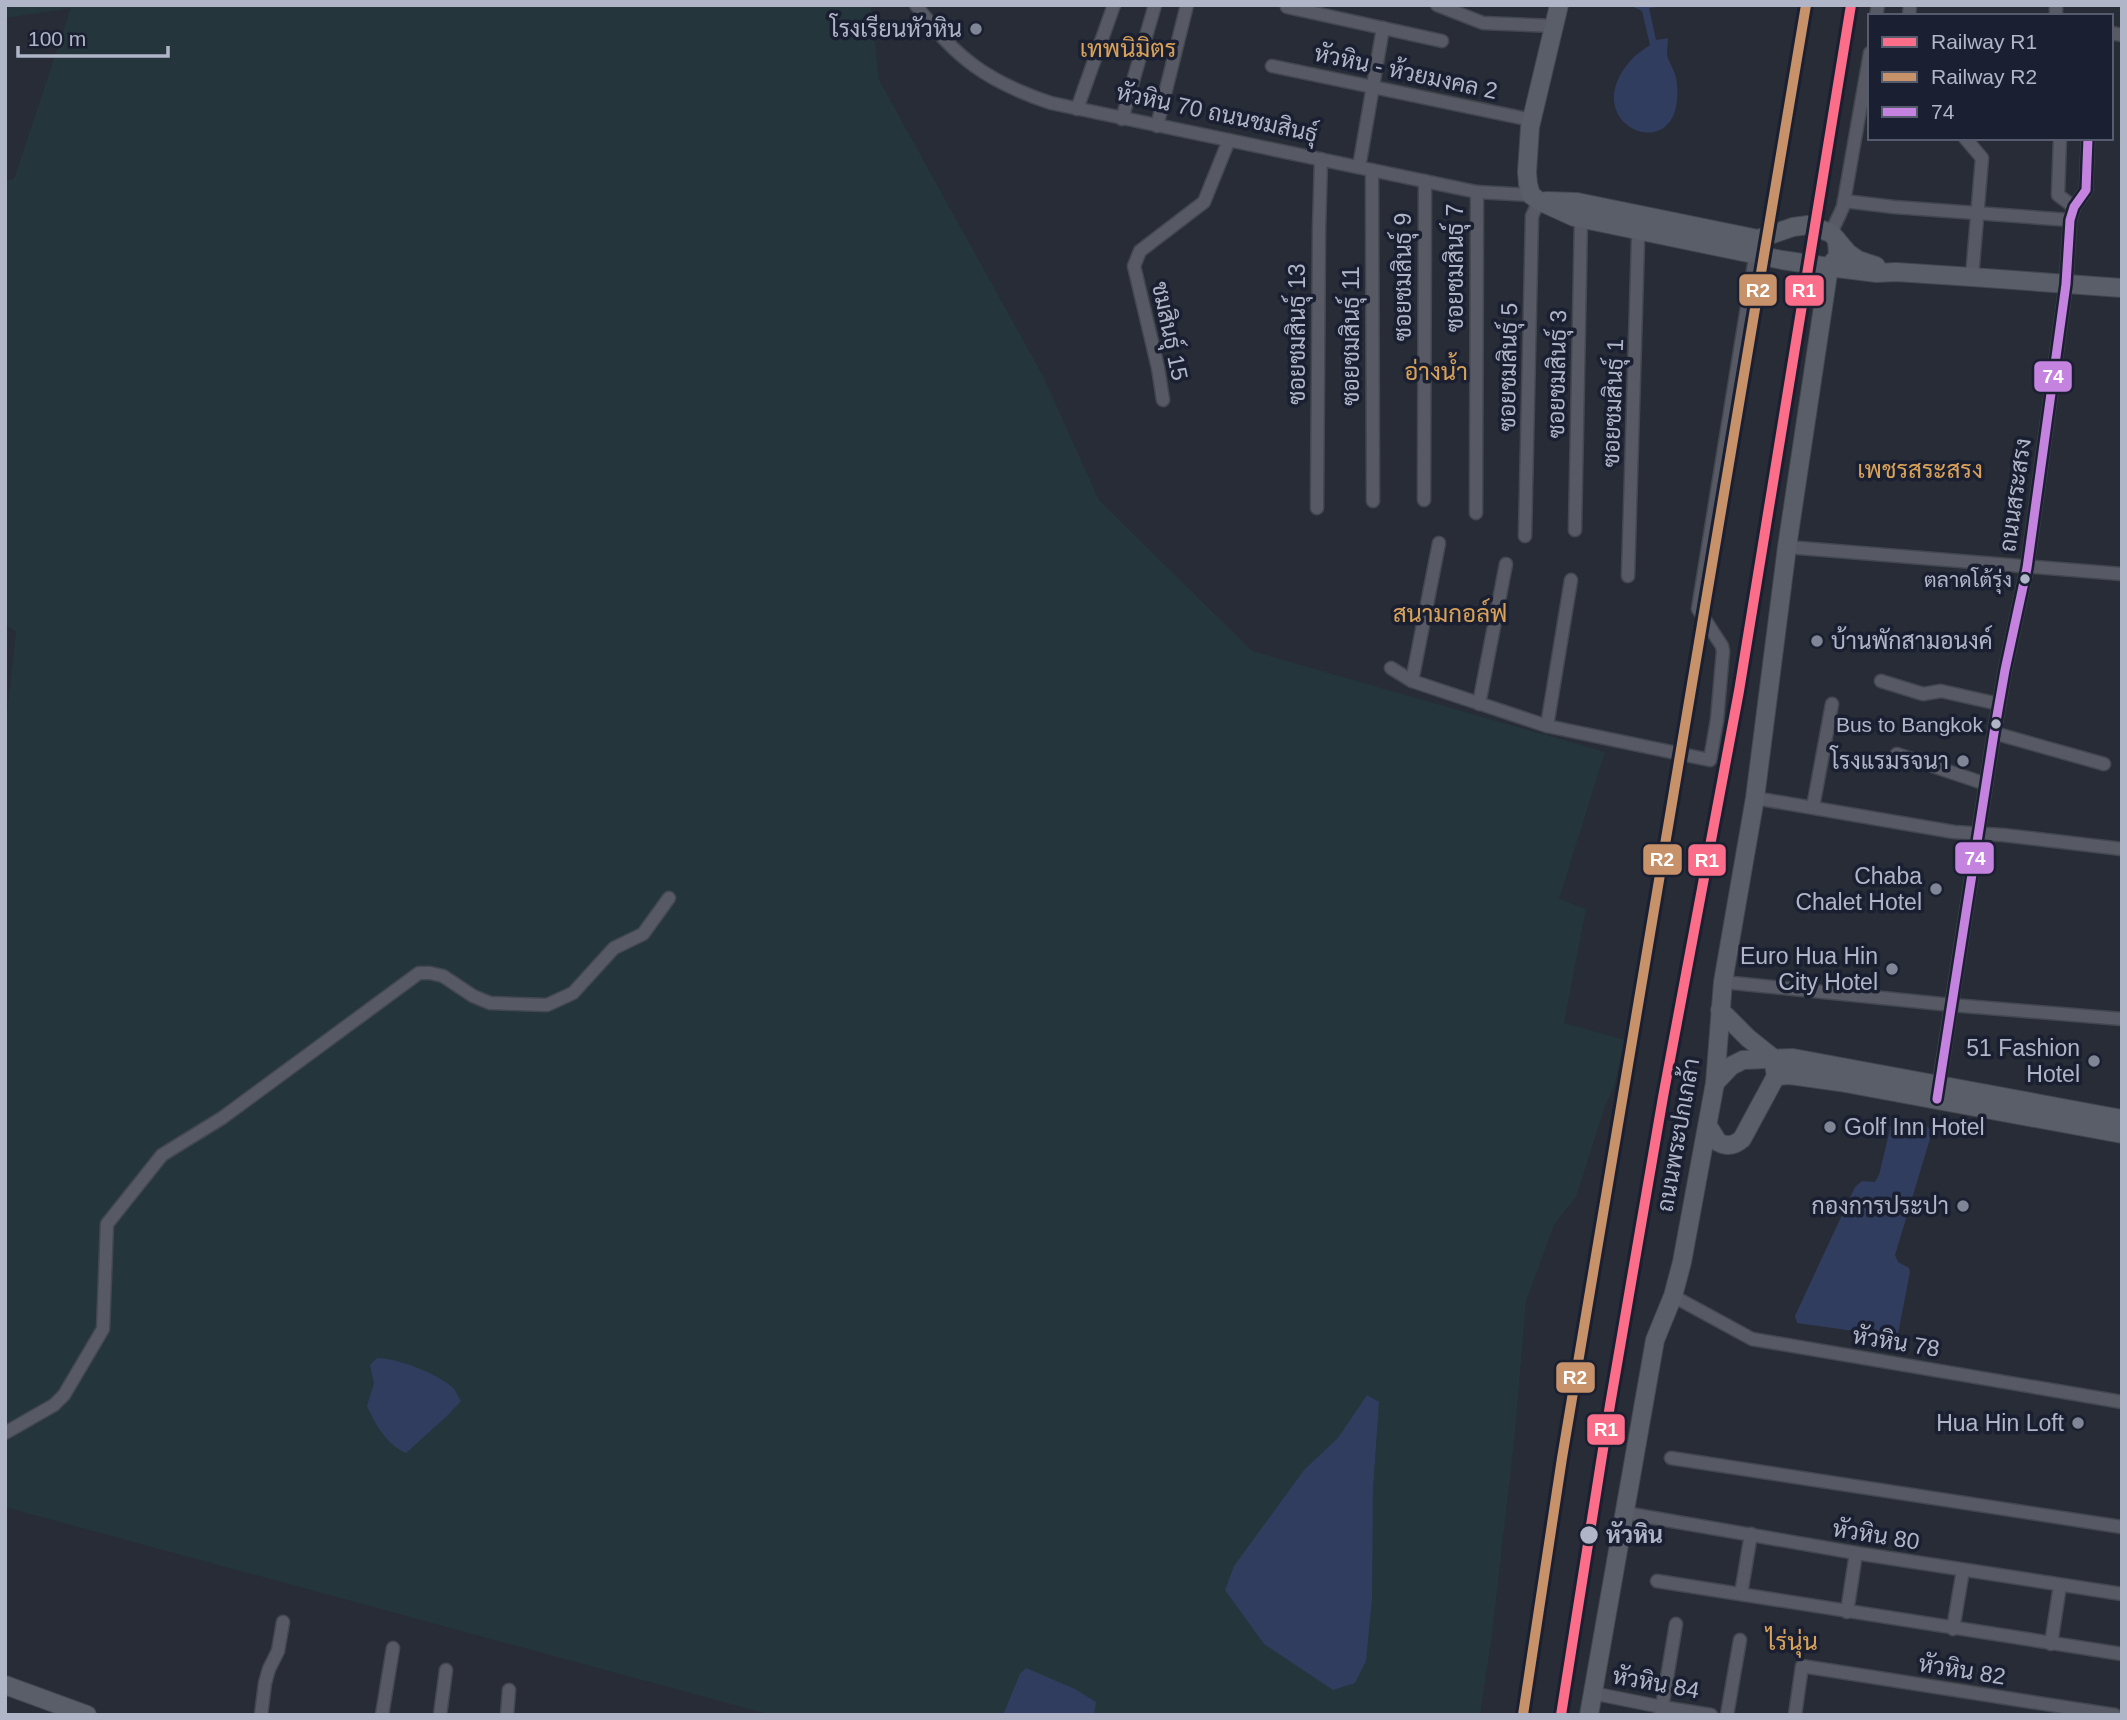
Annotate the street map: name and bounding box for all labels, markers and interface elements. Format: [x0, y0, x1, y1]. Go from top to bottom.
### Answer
place label: โรงเรียนหัวหิน [828, 13, 962, 42]
scale bar [18, 14, 168, 58]
legend [1868, 14, 2113, 140]
marker: โรงเรียนหัวหิน [968, 21, 984, 37]
text: 100 m [28, 27, 86, 50]
text: Railway R1 [1931, 30, 2037, 53]
district label: เทพนิมิตร [1080, 35, 1176, 62]
street label: หัวหิน - ห้วยมงคล 2 [1312, 38, 1500, 104]
text: Railway R2 [1931, 65, 2037, 88]
street label: หัวหิน 70 ถนนชมสินธุ์ [1113, 76, 1321, 150]
text: 74 [1931, 100, 1955, 123]
street label: ซอยชมสินธุ์ 7 [1439, 204, 1471, 332]
street label: ซอยชมสินธุ์ 9 [1387, 213, 1419, 341]
street label: ซอยชมสินธุ์ 13 [1281, 263, 1313, 405]
street label: ซอยชมสินธุ์ 11 [1335, 266, 1367, 406]
line badge: R2 [1738, 273, 1778, 307]
line badge: R1 [1784, 274, 1825, 307]
street label: ชมสินธุ์ 15 [1144, 279, 1196, 383]
text: R2 [1746, 280, 1770, 301]
text: R1 [1792, 280, 1817, 301]
street label: ซอยชมสินธุ์ 5 [1491, 302, 1525, 432]
street label: ซอยชมสินธุ์ 3 [1540, 309, 1574, 439]
street label: ซอยชมสินธุ์ 1 [1595, 338, 1631, 468]
district label: อ่างน้ำ [1404, 352, 1468, 385]
line badge: 74 [2033, 360, 2073, 393]
text: 74 [2042, 366, 2064, 387]
street label: ถนนสระสรง [1994, 437, 2036, 553]
district label: เพชรสระสรง [1857, 456, 1983, 483]
place label: ตลาดโต้รุ่ง [1924, 567, 2012, 594]
marker: ตลาดโต้รุ่ง [2018, 572, 2032, 586]
district label: สนามกอล์ฟ [1393, 598, 1507, 627]
place label: บ้านพักสามอนงค์ [1831, 625, 1993, 654]
marker: บ้านพักสามอนงค์ [1809, 633, 1825, 649]
place label: Bus to Bangkok [1836, 713, 1983, 736]
marker: Bus to Bangkok [1989, 717, 2003, 731]
place label: โรงแรมรจนา [1828, 745, 1949, 774]
marker: โรงแรมรจนา [1955, 753, 1971, 769]
line badge: 74 [1954, 841, 1995, 875]
line badge: R2 [1642, 843, 1683, 876]
line badge: R1 [1687, 843, 1727, 877]
text: 74 [1964, 848, 1986, 869]
text: R2 [1650, 849, 1674, 870]
text: R1 [1695, 850, 1720, 871]
place label: Chaba Chalet Hotel [1795, 863, 1922, 915]
marker: Chaba Chalet Hotel [1928, 881, 1944, 897]
place label: Euro Hua Hin City Hotel [1740, 943, 1878, 995]
marker: Euro Hua Hin City Hotel [1884, 961, 1900, 977]
place label: 51 Fashion Hotel [1966, 1035, 2080, 1087]
marker: 51 Fashion Hotel [2086, 1053, 2102, 1069]
street label: ถนนพระปกเกล้า [1650, 1056, 1704, 1214]
place label: Golf Inn Hotel [1844, 1114, 1985, 1140]
marker: Golf Inn Hotel [1822, 1119, 1838, 1135]
place label: กองการประปา [1812, 1193, 1949, 1219]
marker: กองการประปา [1955, 1198, 1971, 1214]
street label: หัวหิน 78 [1851, 1321, 1941, 1362]
line badge: R2 [1555, 1361, 1596, 1394]
text: R2 [1563, 1367, 1587, 1388]
place label: Hua Hin Loft [1936, 1410, 2065, 1436]
line badge: R1 [1586, 1413, 1626, 1446]
marker: Hua Hin Loft [2070, 1415, 2086, 1431]
text: R1 [1594, 1419, 1619, 1440]
street label: หัวหิน 80 [1831, 1514, 1921, 1555]
place label: หัวหิน [1606, 1520, 1663, 1548]
marker: หัวหิน [1578, 1524, 1600, 1546]
district label: ไร่นุ่น [1764, 1626, 1818, 1658]
street label: หัวหิน 82 [1917, 1649, 2007, 1690]
street label: หัวหิน 84 [1611, 1662, 1702, 1703]

